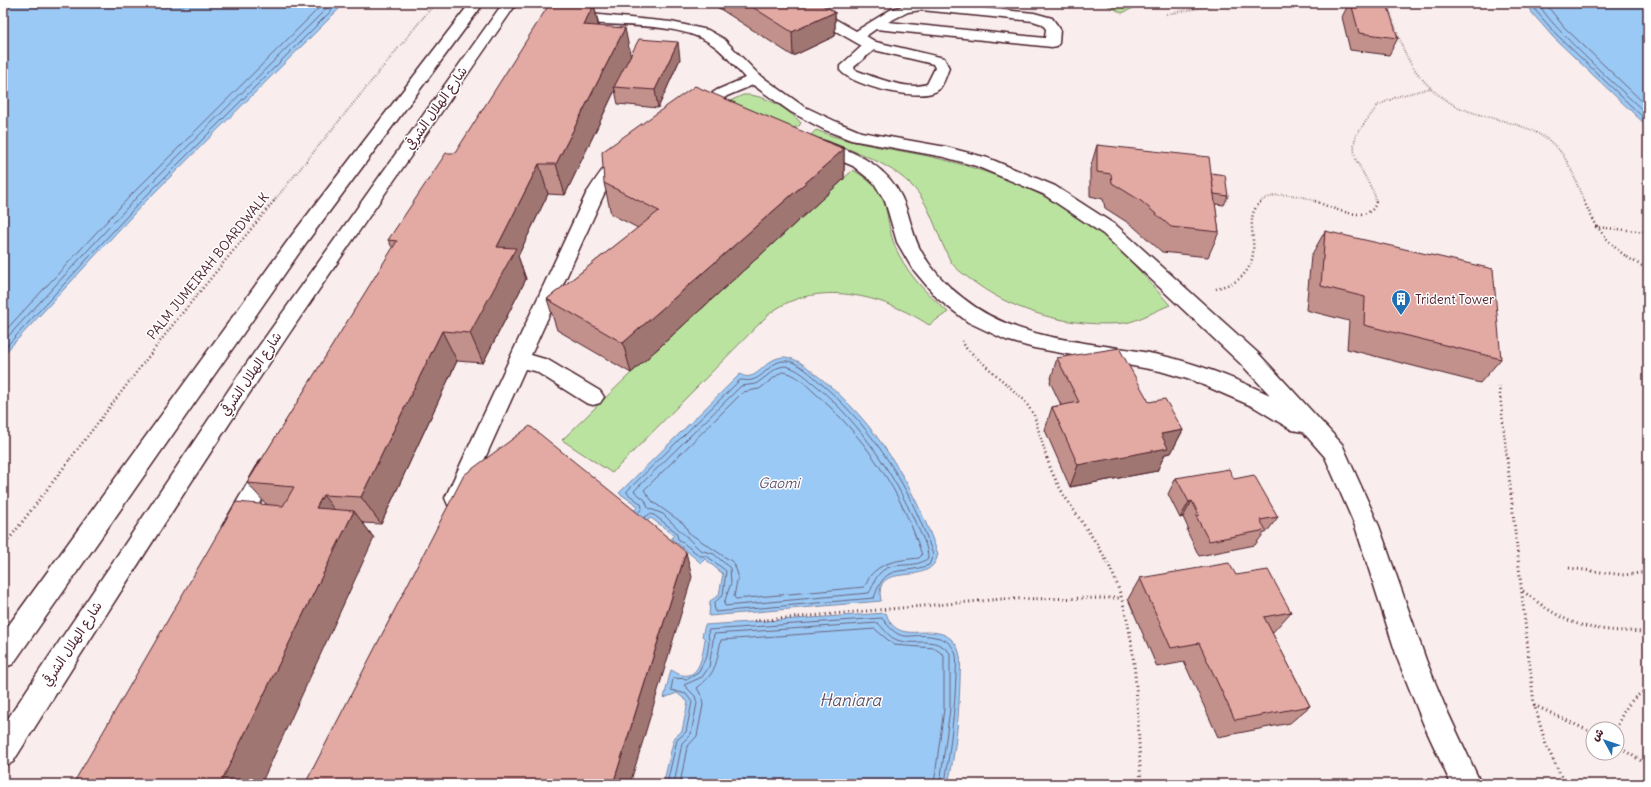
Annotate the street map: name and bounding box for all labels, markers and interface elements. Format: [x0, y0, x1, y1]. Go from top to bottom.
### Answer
street label: شارع الهلال الشرقي [401, 63, 472, 154]
street label: PALM JUMEIRAH BOARDWALK [143, 189, 273, 343]
building icon: Trident Tower [1390, 288, 1412, 316]
place label: Trident Tower [1415, 291, 1495, 308]
street label: شارع الهلال الشرقي [217, 329, 286, 420]
water label: Gaomi [758, 474, 802, 492]
street label: شارع الهلال الشرقي [38, 598, 107, 690]
water label: Haniara [819, 689, 882, 711]
north arrow [1585, 721, 1625, 761]
text: ش [1588, 725, 1607, 744]

